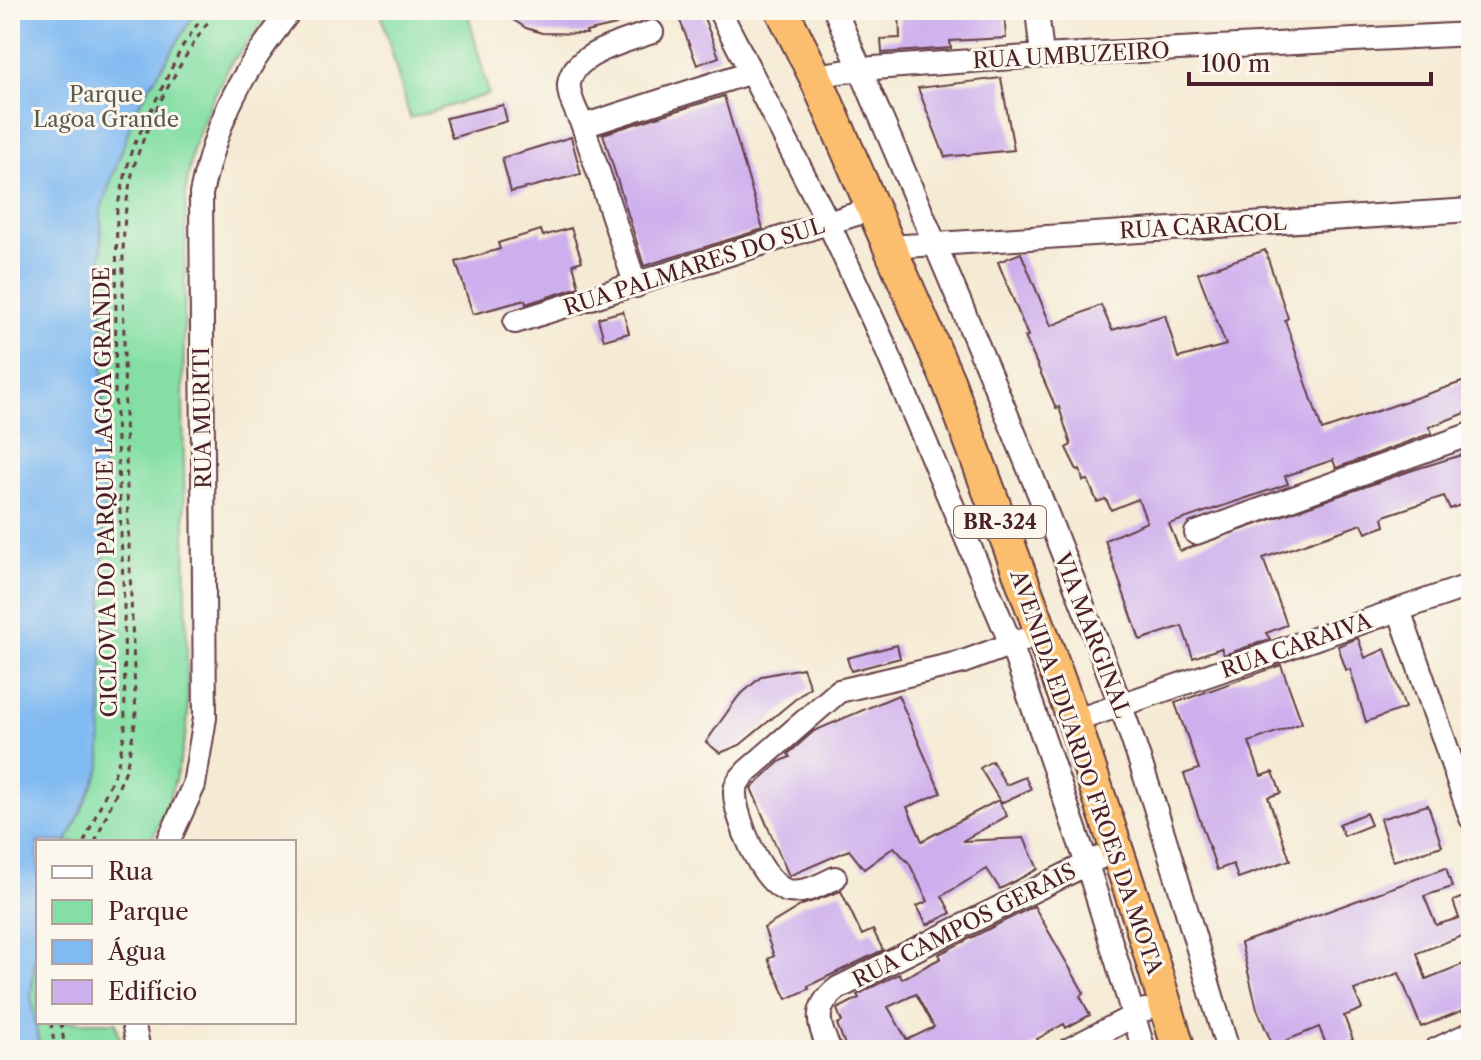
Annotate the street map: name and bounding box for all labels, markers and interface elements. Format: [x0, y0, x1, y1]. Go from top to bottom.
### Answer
scale bar [1189, 36, 1431, 86]
street label: RUA UMBUZEIRO [972, 37, 1170, 74]
text: 100 m [1201, 49, 1270, 78]
park label: Parque Lagoa Grande [33, 81, 179, 133]
street label: RUA CARACOL [1119, 209, 1288, 244]
street label: RUA PALMARES DO SUL [560, 211, 829, 321]
street label: CICLOVIA DO PARQUE LAGOA GRANDE [88, 266, 123, 718]
street label: RUA MURITI [188, 347, 217, 489]
road number: BR-324 [954, 506, 1046, 538]
street label: VIA MARGINAL [1048, 548, 1137, 722]
street label: AVENIDA EDUARDO FROES DA MOTA [1004, 565, 1169, 979]
street label: RUA CARAIVA [1217, 607, 1376, 684]
legend [36, 840, 296, 1024]
text: Rua [108, 857, 153, 886]
street label: RUA CAMPOS GERAIS [848, 857, 1081, 994]
text: Parque [108, 897, 189, 926]
text: Água [107, 937, 166, 966]
text: Edifício [108, 977, 197, 1006]

